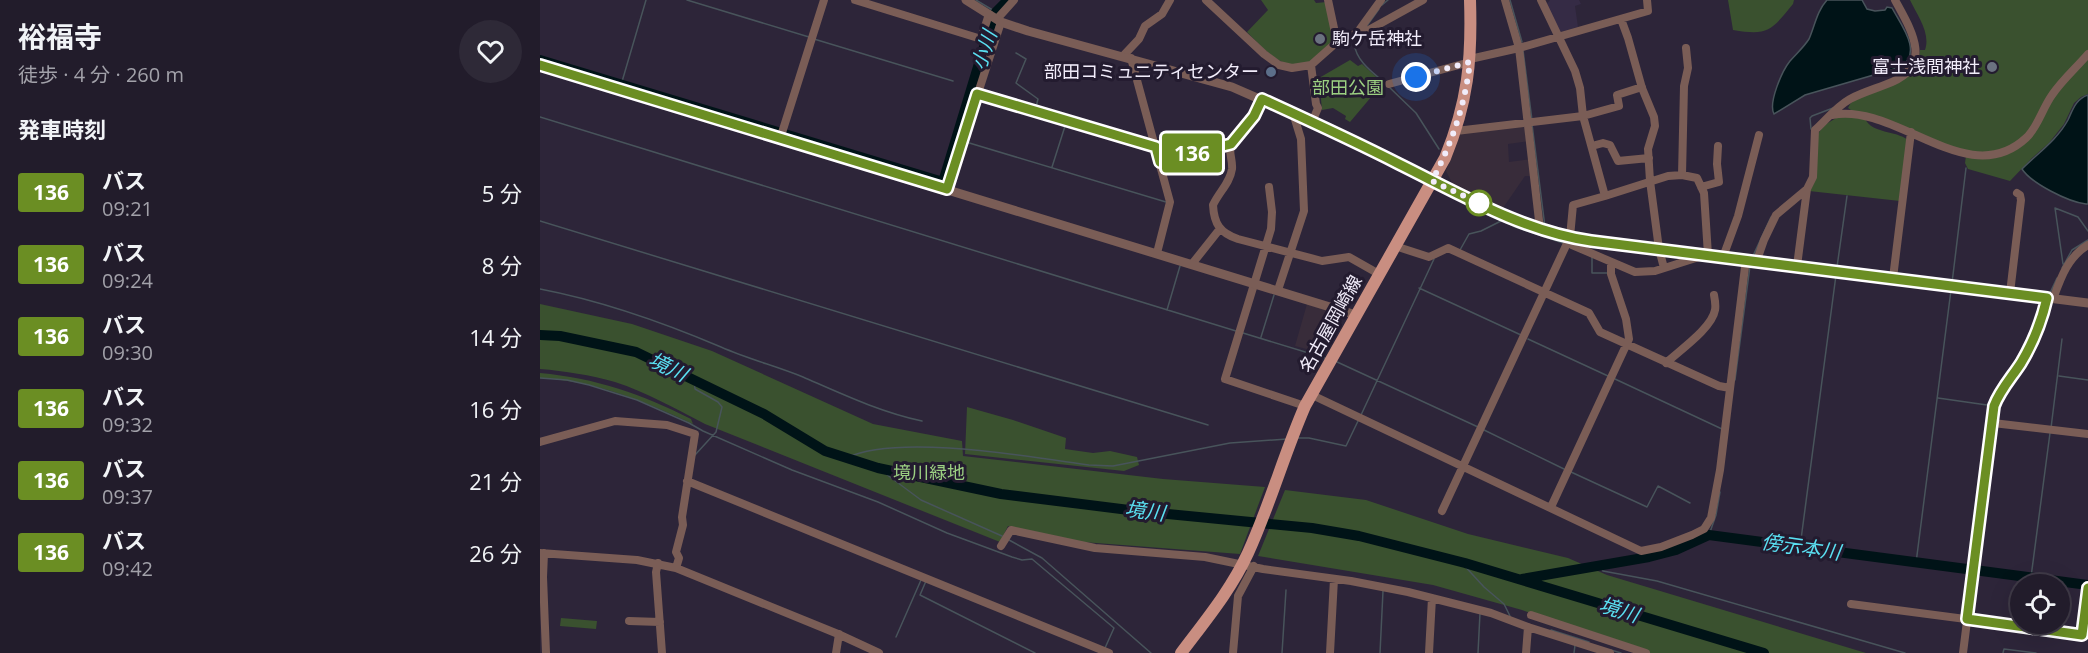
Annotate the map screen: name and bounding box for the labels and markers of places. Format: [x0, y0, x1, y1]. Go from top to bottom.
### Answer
place label: 駒ケ岳神社 [1332, 26, 1422, 50]
marker: 駒ケ岳神社 [1313, 32, 1327, 46]
place label: 富士浅間神社 [1872, 54, 1980, 78]
place label: 部田コミュニティセンター [1044, 59, 1259, 83]
marker: 富士浅間神社 [1985, 60, 1999, 74]
marker: 部田コミュニティセンター [1264, 65, 1278, 79]
unlabelled marker [1466, 190, 1492, 216]

